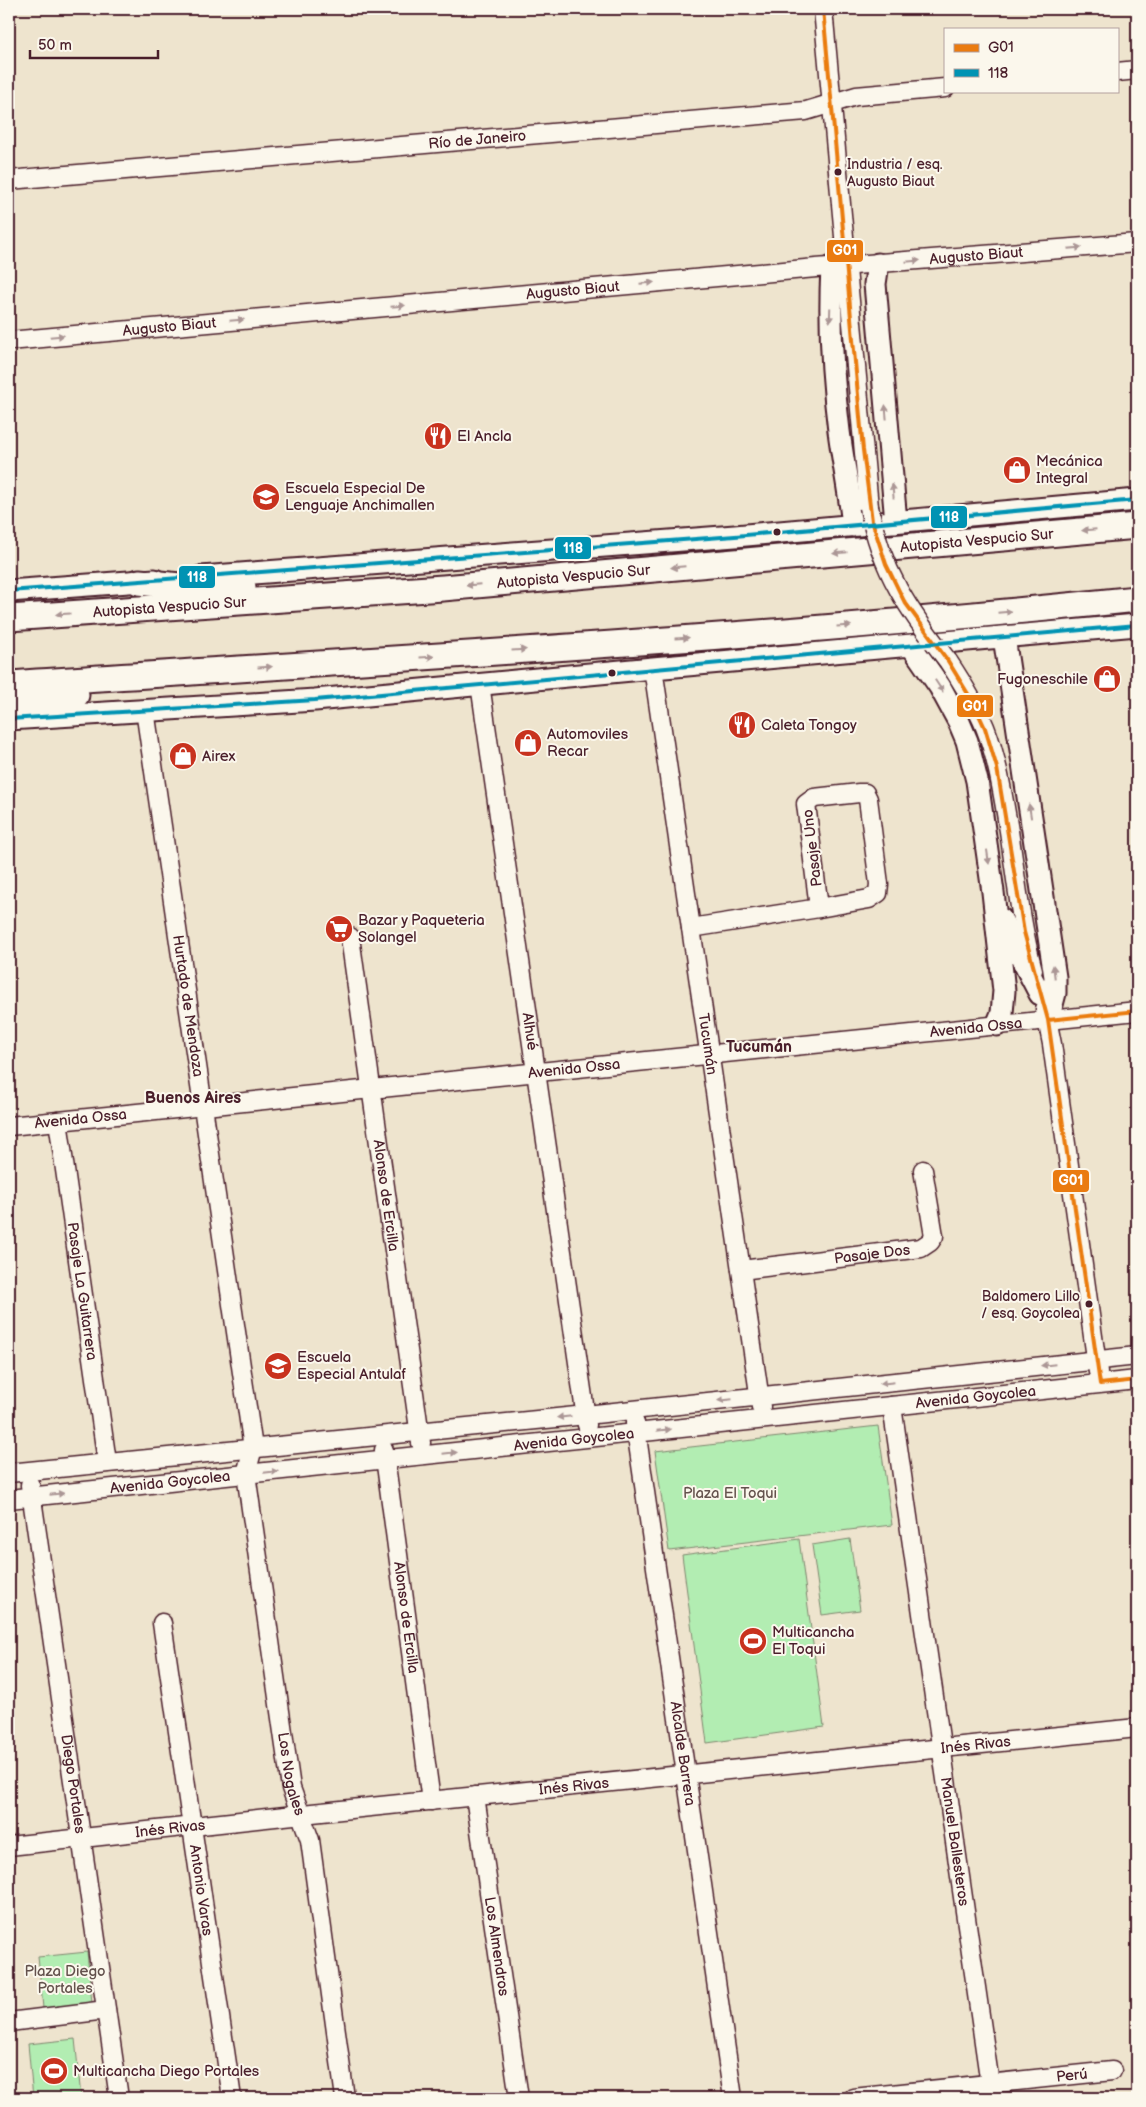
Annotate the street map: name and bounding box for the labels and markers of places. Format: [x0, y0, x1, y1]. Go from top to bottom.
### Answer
place label: Industria / esq. Augusto Biaut [847, 156, 943, 190]
marker: Industria / esq. Augusto Biaut [833, 167, 843, 177]
restaurant icon: El Ancla [423, 421, 453, 451]
place label: El Ancla [457, 427, 512, 446]
place label: Mecánica Integral [1036, 452, 1103, 488]
shop icon: Mecánica Integral [1002, 455, 1032, 485]
place label: Escuela Especial De Lenguaje Anchimallen [285, 479, 435, 515]
school or university icon: Escuela Especial De Lenguaje Anchimallen [251, 482, 281, 512]
unlabelled marker [772, 527, 782, 537]
shop icon: Fugoneschile [1092, 664, 1122, 694]
unlabelled marker [607, 668, 617, 678]
place label: Fugoneschile [997, 670, 1088, 689]
restaurant icon: Caleta Tongoy [727, 710, 757, 740]
place label: Caleta Tongoy [761, 716, 857, 735]
place label: Automoviles Recar [547, 725, 629, 761]
shop icon: Automoviles Recar [513, 728, 543, 758]
shop icon: Airex [168, 741, 198, 771]
place label: Airex [202, 747, 236, 766]
place label: Bazar y Paqueteria Solangel [358, 911, 485, 947]
supermarket icon: Bazar y Paqueteria Solangel [324, 914, 354, 944]
place label: Baldomero Lillo / esq. Goycolea [981, 1288, 1080, 1322]
marker: Baldomero Lillo / esq. Goycolea [1084, 1299, 1094, 1309]
place label: Escuela Especial Antulaf [297, 1348, 407, 1384]
school or university icon: Escuela Especial Antulaf [263, 1351, 293, 1381]
place label: Multicancha El Toqui [772, 1623, 854, 1659]
sports icon: Multicancha El Toqui [738, 1626, 768, 1656]
sports icon: Multicancha Diego Portales [39, 2056, 69, 2086]
place label: Multicancha Diego Portales [73, 2062, 260, 2081]

